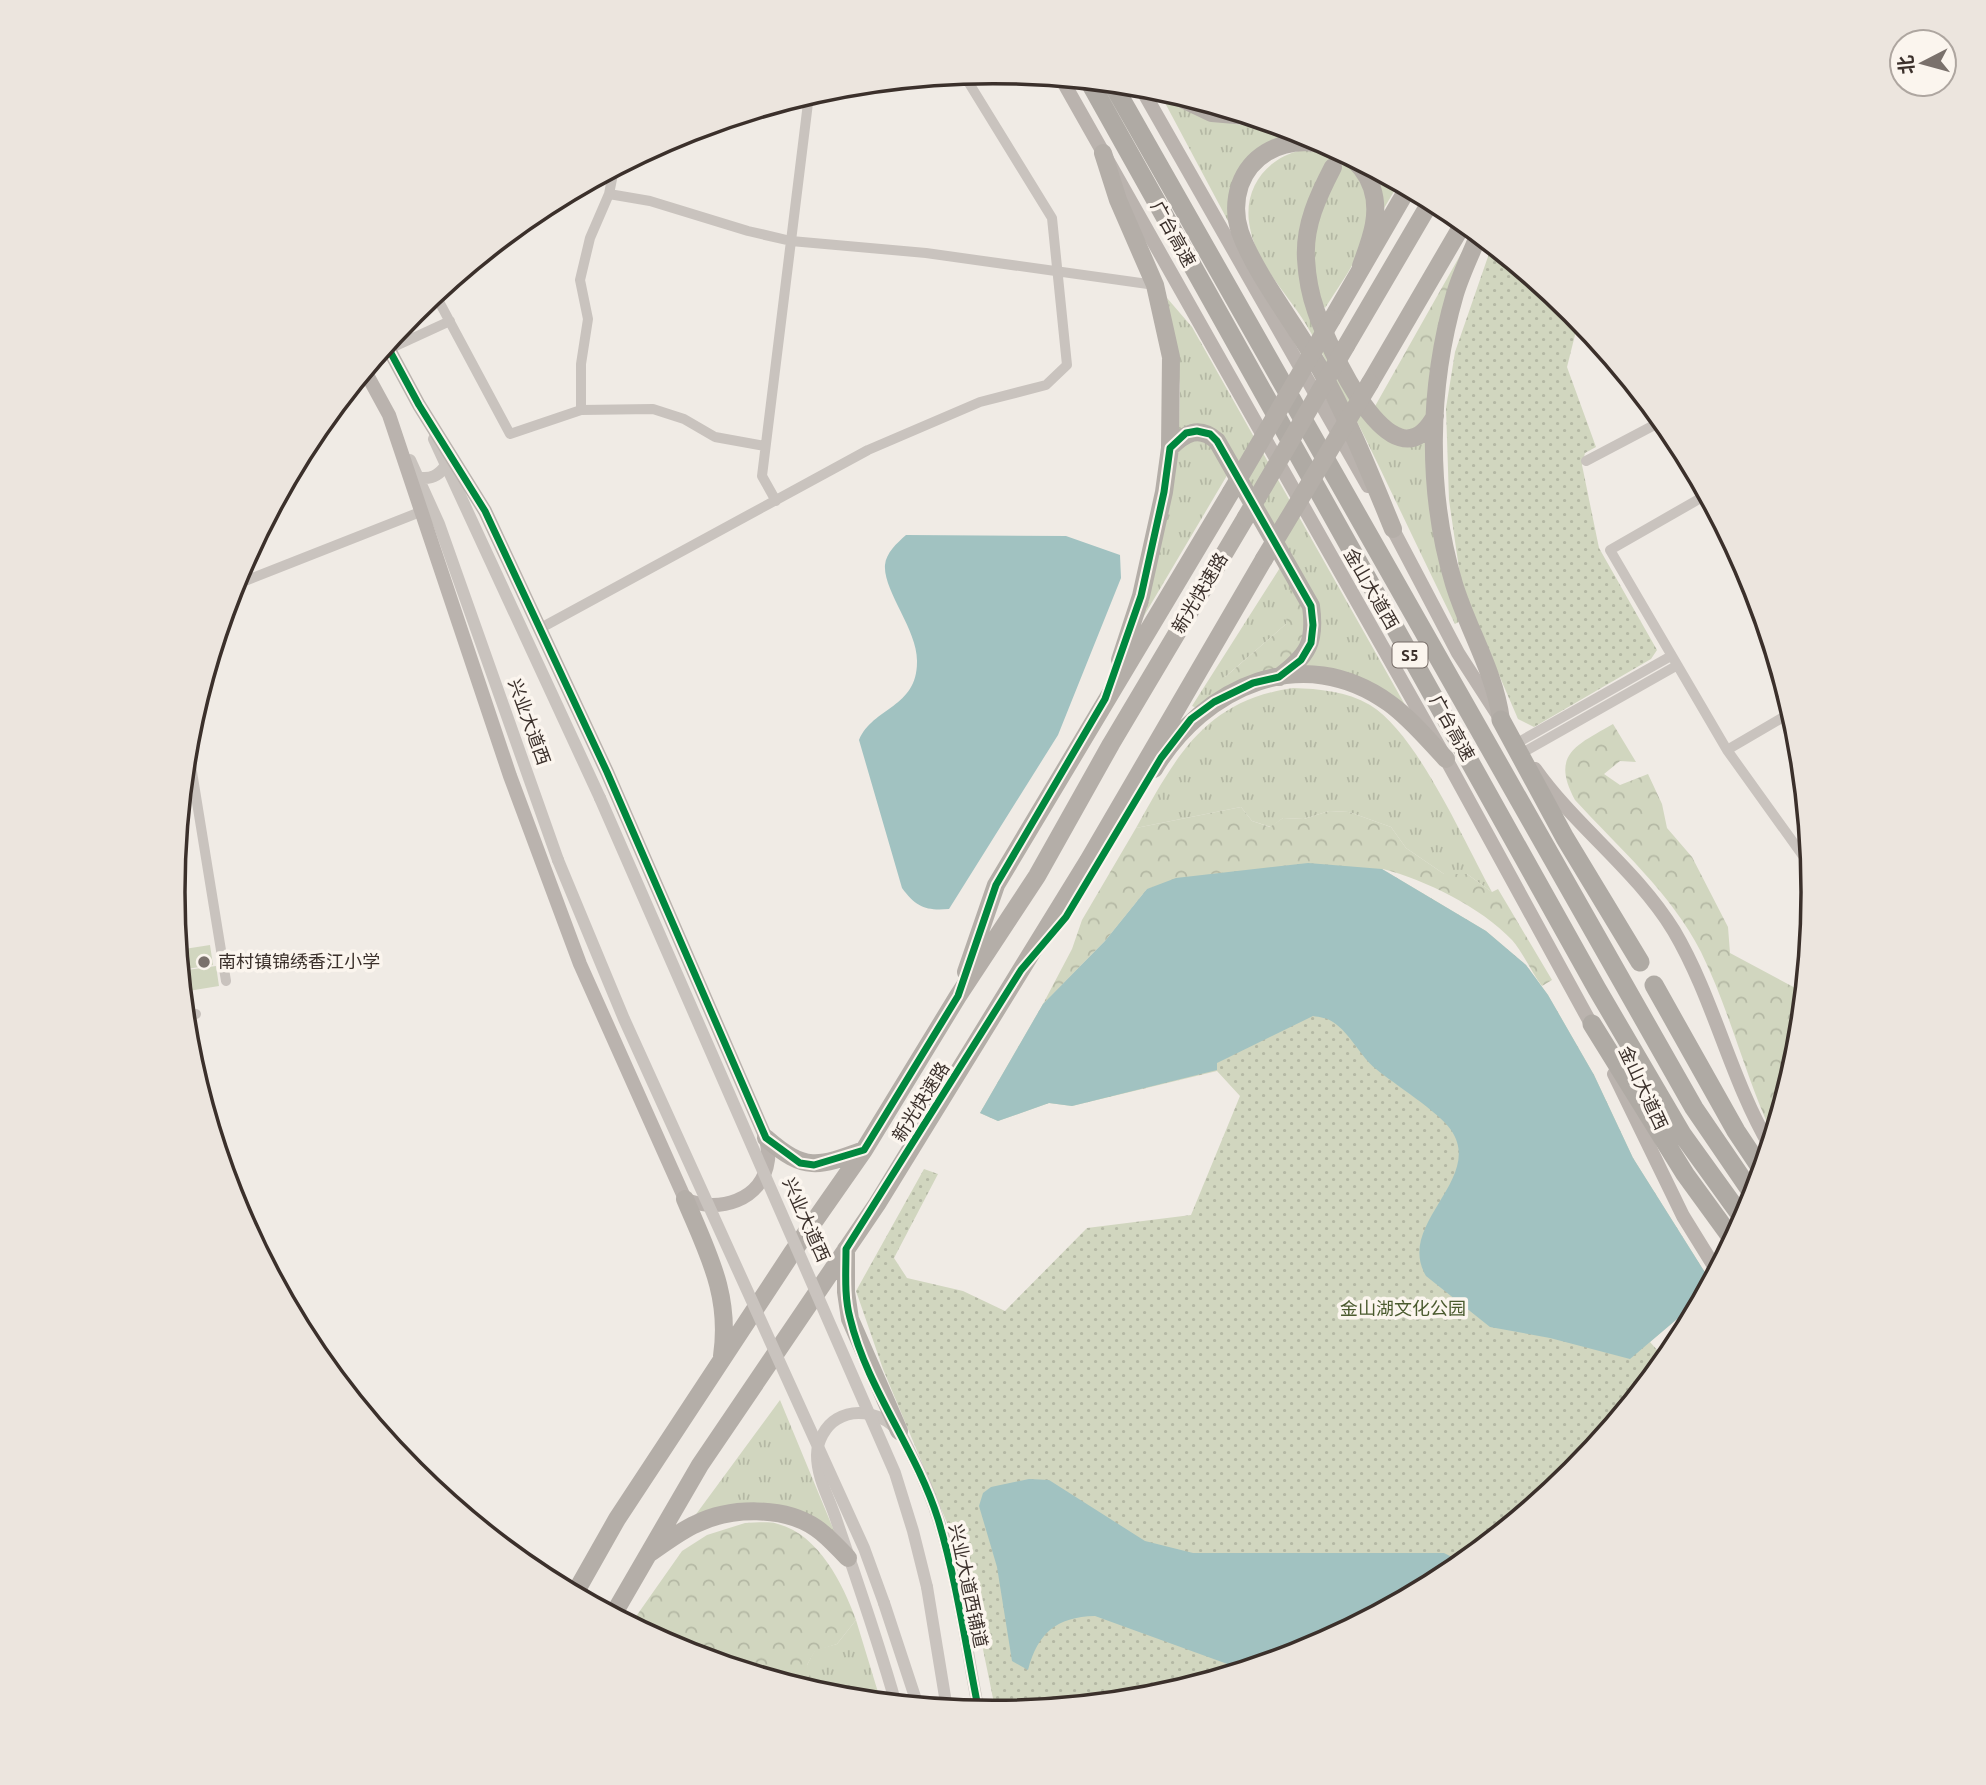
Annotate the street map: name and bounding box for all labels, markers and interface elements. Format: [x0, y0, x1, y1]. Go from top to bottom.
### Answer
north arrow [1888, 28, 1958, 98]
text: 北 [1893, 54, 1919, 75]
street label: 广台高速 [1146, 197, 1201, 271]
street label: 金山大道西 [1339, 544, 1404, 633]
street label: 新光快速路 [1167, 548, 1233, 637]
road number: S5 [1392, 642, 1428, 668]
street label: 兴业大道西 [503, 676, 556, 768]
street label: 广台高速 [1425, 691, 1480, 765]
place label: 南村镇锦绣香江小学 [218, 950, 380, 973]
marker: 南村镇锦绣香江小学 [196, 954, 212, 970]
street label: 金山大道西 [1614, 1042, 1673, 1133]
street label: 新光快速路 [887, 1057, 954, 1146]
street label: 兴业大道西 [778, 1174, 835, 1266]
park label: 金山湖文化公园 [1340, 1297, 1466, 1320]
street label: 兴业大道西铺道 [944, 1522, 993, 1650]

